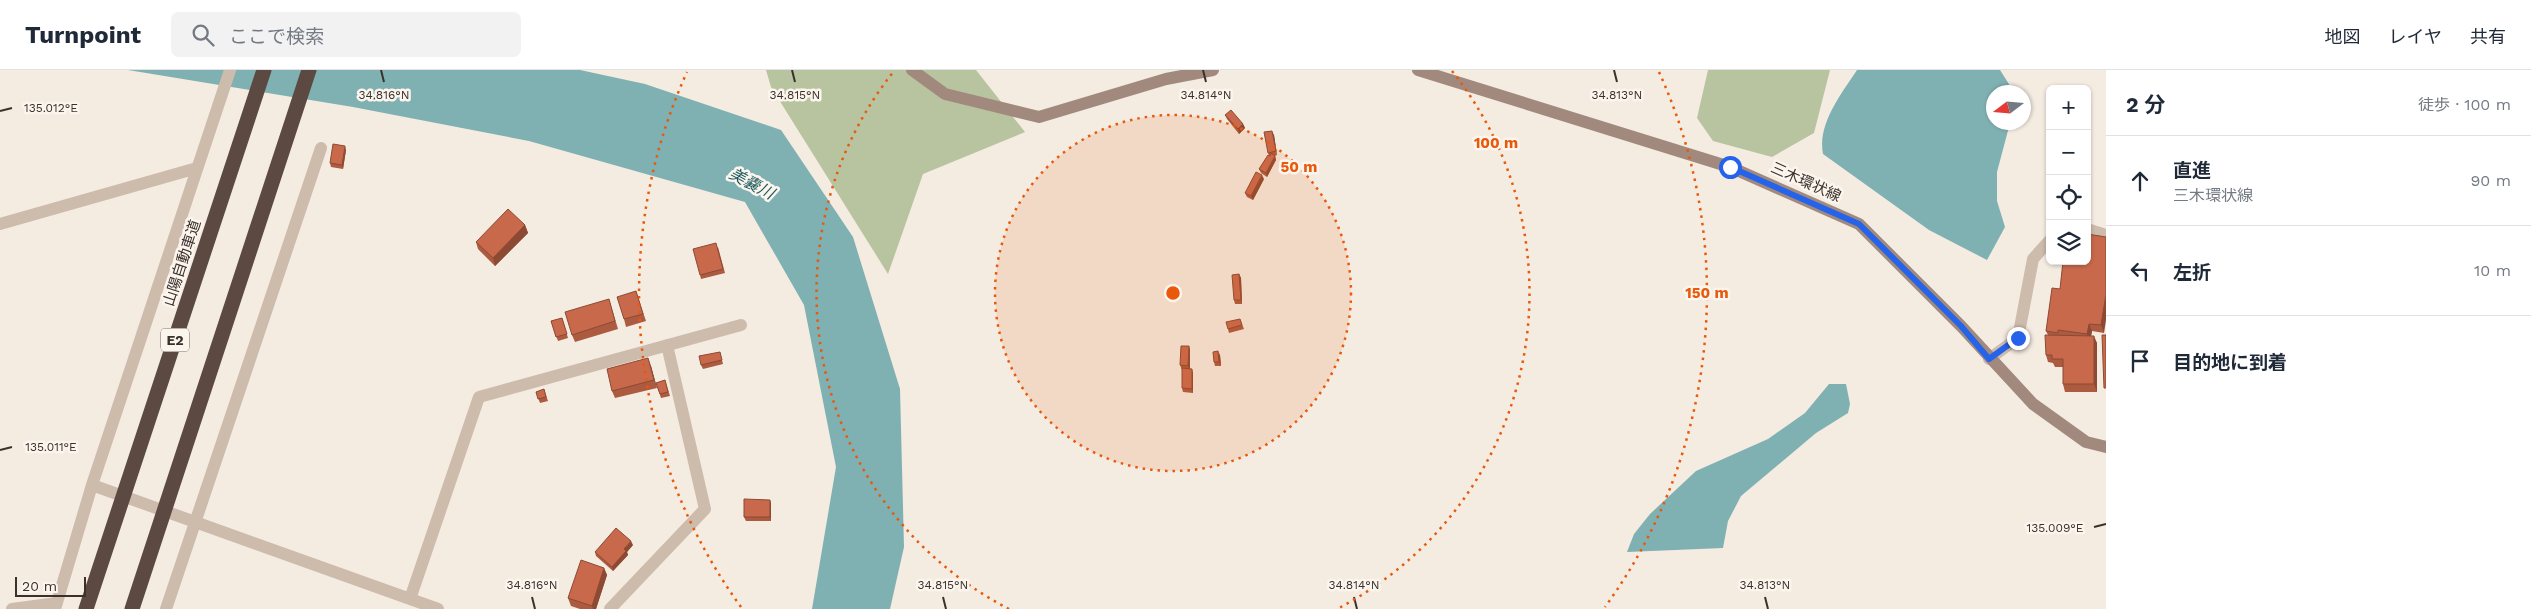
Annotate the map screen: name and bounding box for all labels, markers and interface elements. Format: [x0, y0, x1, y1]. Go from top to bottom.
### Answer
search box [171, 12, 521, 57]
text: Turnpoint [25, 21, 141, 49]
icon: search [189, 21, 217, 49]
text: ここで検索 [229, 25, 324, 48]
text: 地図 [2325, 26, 2361, 47]
text: レイヤ [2389, 26, 2442, 47]
text: 共有 [2470, 26, 2506, 47]
north arrow [1986, 85, 2031, 130]
map controls [2046, 85, 2091, 265]
button: + [2046, 85, 2091, 130]
text: 34.816°N [358, 88, 410, 102]
text: 34.815°N [770, 88, 820, 102]
text: 34.814°N [1180, 88, 1232, 102]
text: 34.813°N [1592, 88, 1642, 102]
text: 2 分 [2126, 92, 2166, 117]
text: 徒歩 · 100 m [2418, 95, 2511, 114]
text: 135.012°E [24, 101, 78, 115]
button: − [2046, 130, 2091, 175]
text: 100 m [1474, 134, 1518, 152]
route start [1719, 156, 1742, 179]
text: 50 m [1281, 158, 1317, 176]
street label: 三木環状線 [1768, 159, 1844, 205]
text: 直進 [2173, 159, 2211, 182]
water label: 美嚢川 [726, 164, 779, 204]
icon: ahead [2126, 167, 2154, 195]
text: 90 m [2470, 171, 2511, 190]
button: locate [2046, 175, 2091, 220]
text: 三木環状線 [2173, 186, 2253, 205]
street label: 山陽自動車道 [160, 217, 204, 309]
button: layers [2046, 220, 2091, 265]
icon: left [2126, 257, 2154, 285]
text: 左折 [2173, 261, 2211, 284]
text: 10 m [2474, 261, 2511, 280]
centre of rings [1164, 284, 1182, 302]
text: 150 m [1685, 284, 1729, 302]
route end [2007, 327, 2030, 350]
road number: E2 [161, 328, 189, 352]
icon: arrive [2126, 347, 2154, 375]
text: 目的地に到着 [2173, 351, 2287, 374]
text: 135.011°E [25, 440, 77, 454]
text: 135.009°E [2026, 521, 2084, 535]
scale bar [15, 574, 86, 597]
text: 20 m [22, 578, 57, 594]
text: 34.816°N [506, 578, 558, 592]
text: 34.815°N [918, 578, 968, 592]
text: 34.814°N [1328, 578, 1380, 592]
text: 34.813°N [1740, 578, 1790, 592]

